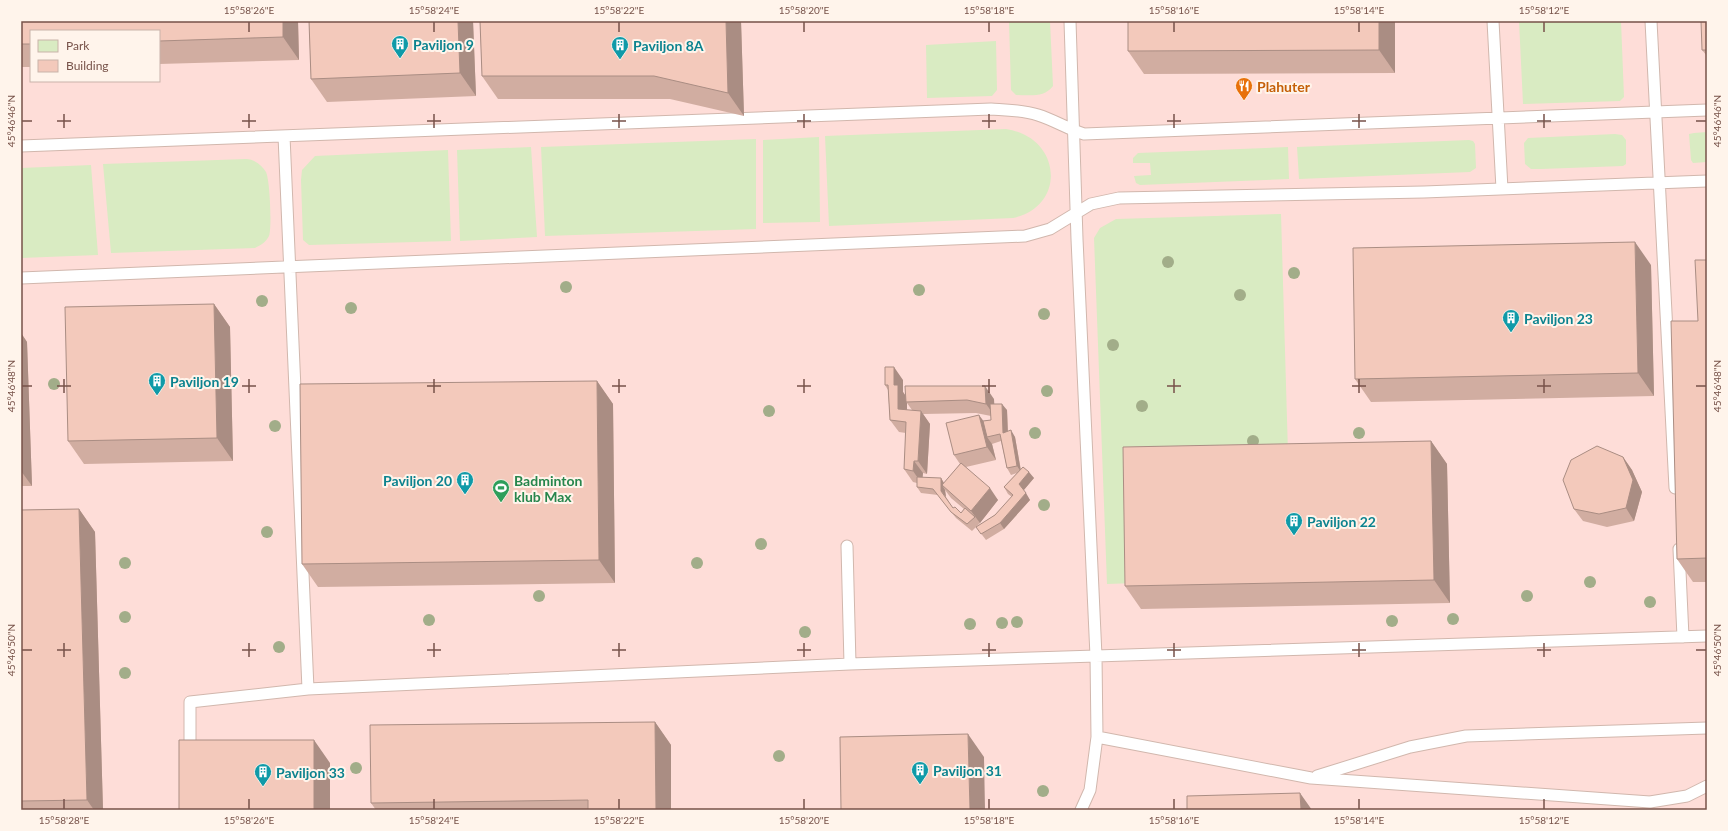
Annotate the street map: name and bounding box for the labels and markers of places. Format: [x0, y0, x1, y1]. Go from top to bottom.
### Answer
building icon: Paviljon 9 [390, 34, 410, 59]
building icon: Paviljon 8A [610, 35, 630, 60]
place label: Paviljon 9 [413, 36, 474, 53]
place label: Paviljon 8A [633, 37, 704, 54]
restaurant icon: Plahuter [1234, 76, 1254, 101]
place label: Plahuter [1257, 78, 1311, 95]
building icon: Paviljon 23 [1501, 308, 1521, 333]
place label: Paviljon 23 [1524, 310, 1593, 327]
building icon: Paviljon 19 [147, 371, 167, 396]
place label: Paviljon 19 [170, 373, 239, 390]
building icon: Paviljon 20 [455, 470, 475, 495]
place label: Paviljon 20 [383, 472, 452, 489]
place label: Badminton klub Max [514, 472, 582, 505]
sports icon: Badminton klub Max [491, 478, 511, 503]
building icon: Paviljon 22 [1284, 511, 1304, 536]
place label: Paviljon 22 [1307, 513, 1376, 530]
building icon: Paviljon 31 [910, 760, 930, 785]
building icon: Paviljon 33 [253, 762, 273, 787]
place label: Paviljon 31 [933, 762, 1002, 779]
place label: Paviljon 33 [276, 764, 345, 781]

